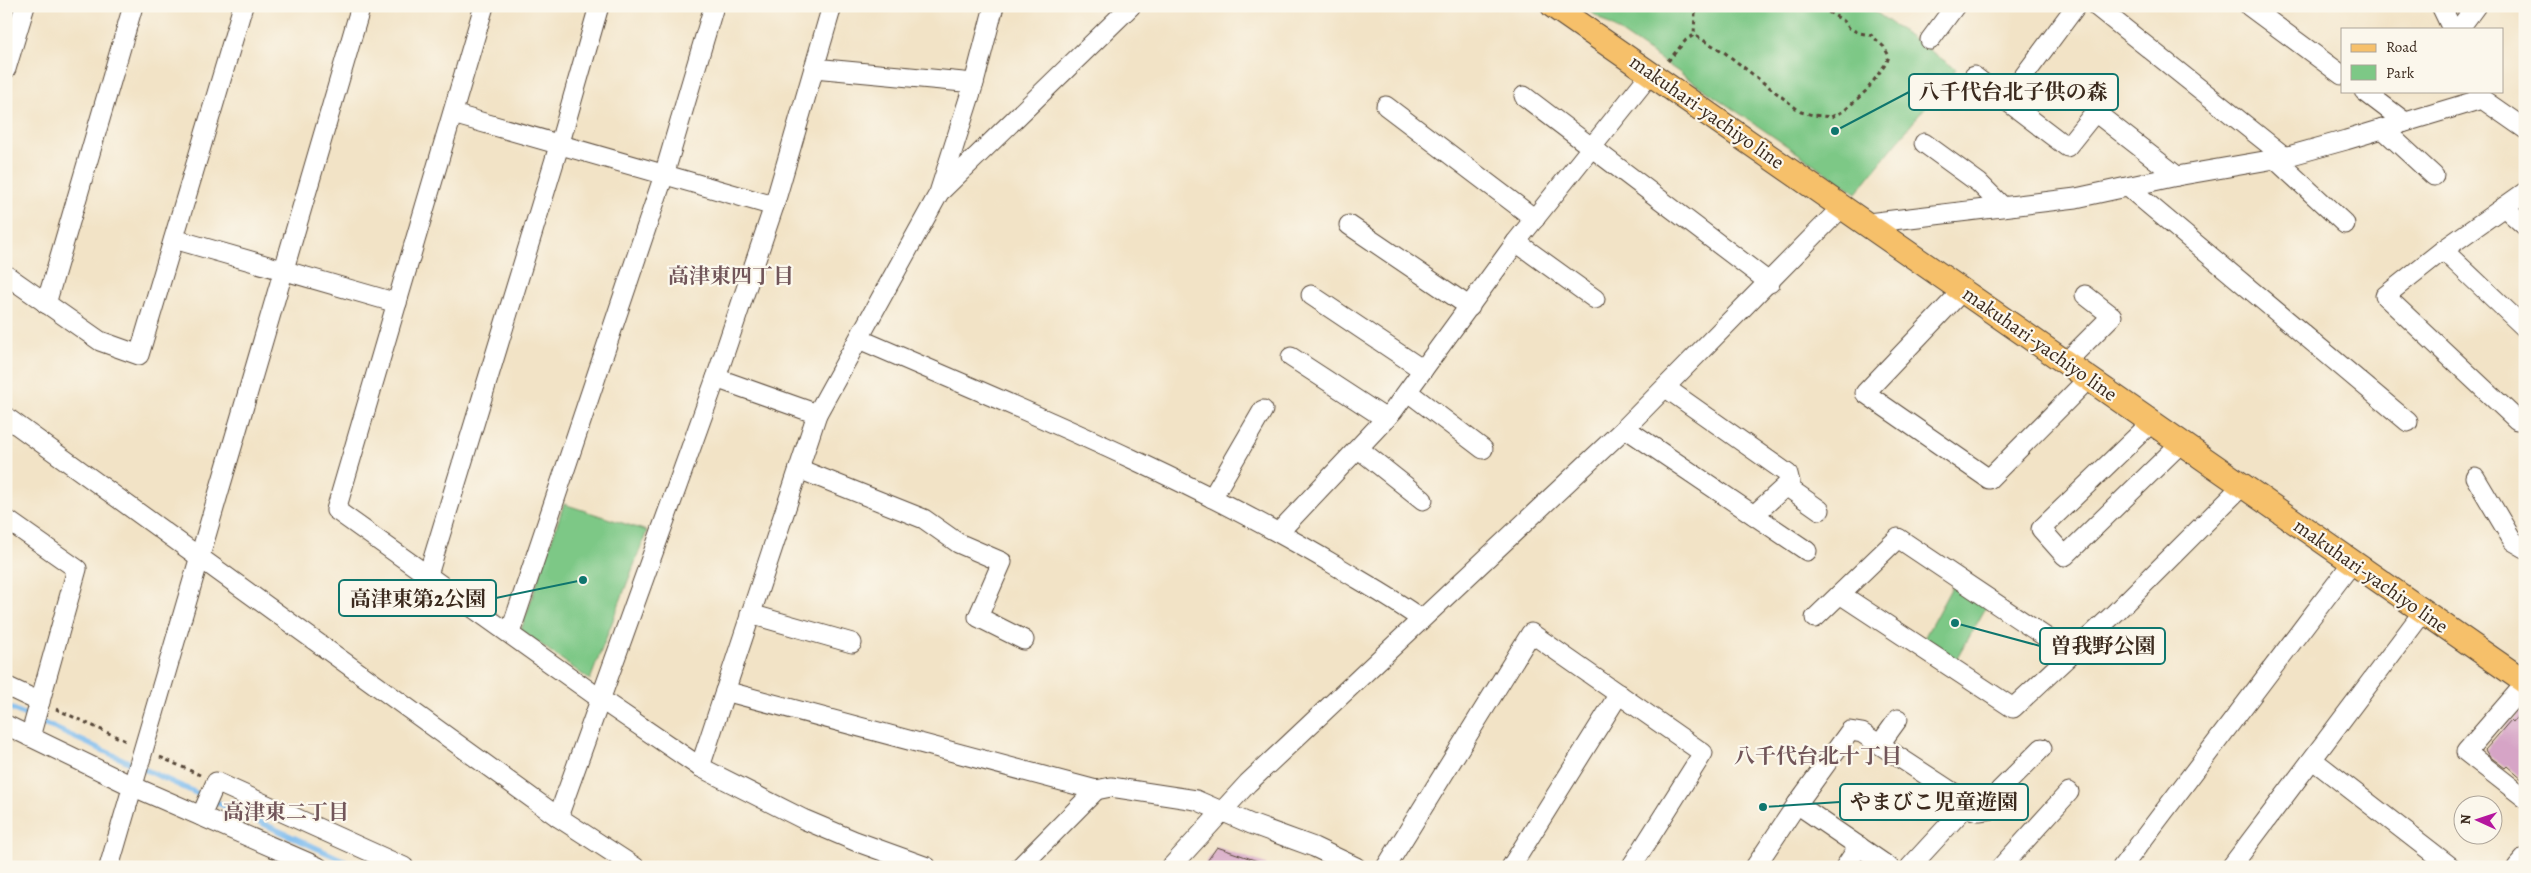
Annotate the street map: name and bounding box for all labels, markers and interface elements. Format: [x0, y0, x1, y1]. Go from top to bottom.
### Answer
legend [2341, 28, 2504, 92]
text: Road [2386, 37, 2418, 57]
street label: makuhari-yachiyo line [1624, 48, 1790, 176]
text: Park [2386, 63, 2415, 83]
callout: 八千代台北子供の森 [1909, 74, 2118, 110]
text: 八千代台北子供の森 [1919, 78, 2108, 106]
district label: 高津東四丁目 [668, 262, 794, 290]
street label: makuhari-yachiyo line [1957, 280, 2123, 408]
street label: makuhari-yachiyo line [2288, 512, 2454, 640]
callout: 高津東第2公園 [339, 580, 496, 616]
text: 高津東第2公園 [350, 585, 486, 613]
callout: 曽我野公園 [2040, 628, 2165, 664]
text: 曽我野公園 [2051, 632, 2156, 660]
district label: 八千代台北十丁目 [1734, 742, 1902, 770]
callout: やまびこ児童遊園 [1840, 784, 2028, 820]
text: やまびこ児童遊園 [1850, 788, 2018, 816]
north arrow [2454, 796, 2504, 846]
district label: 高津東二丁目 [223, 798, 349, 826]
text: N [2456, 814, 2475, 825]

